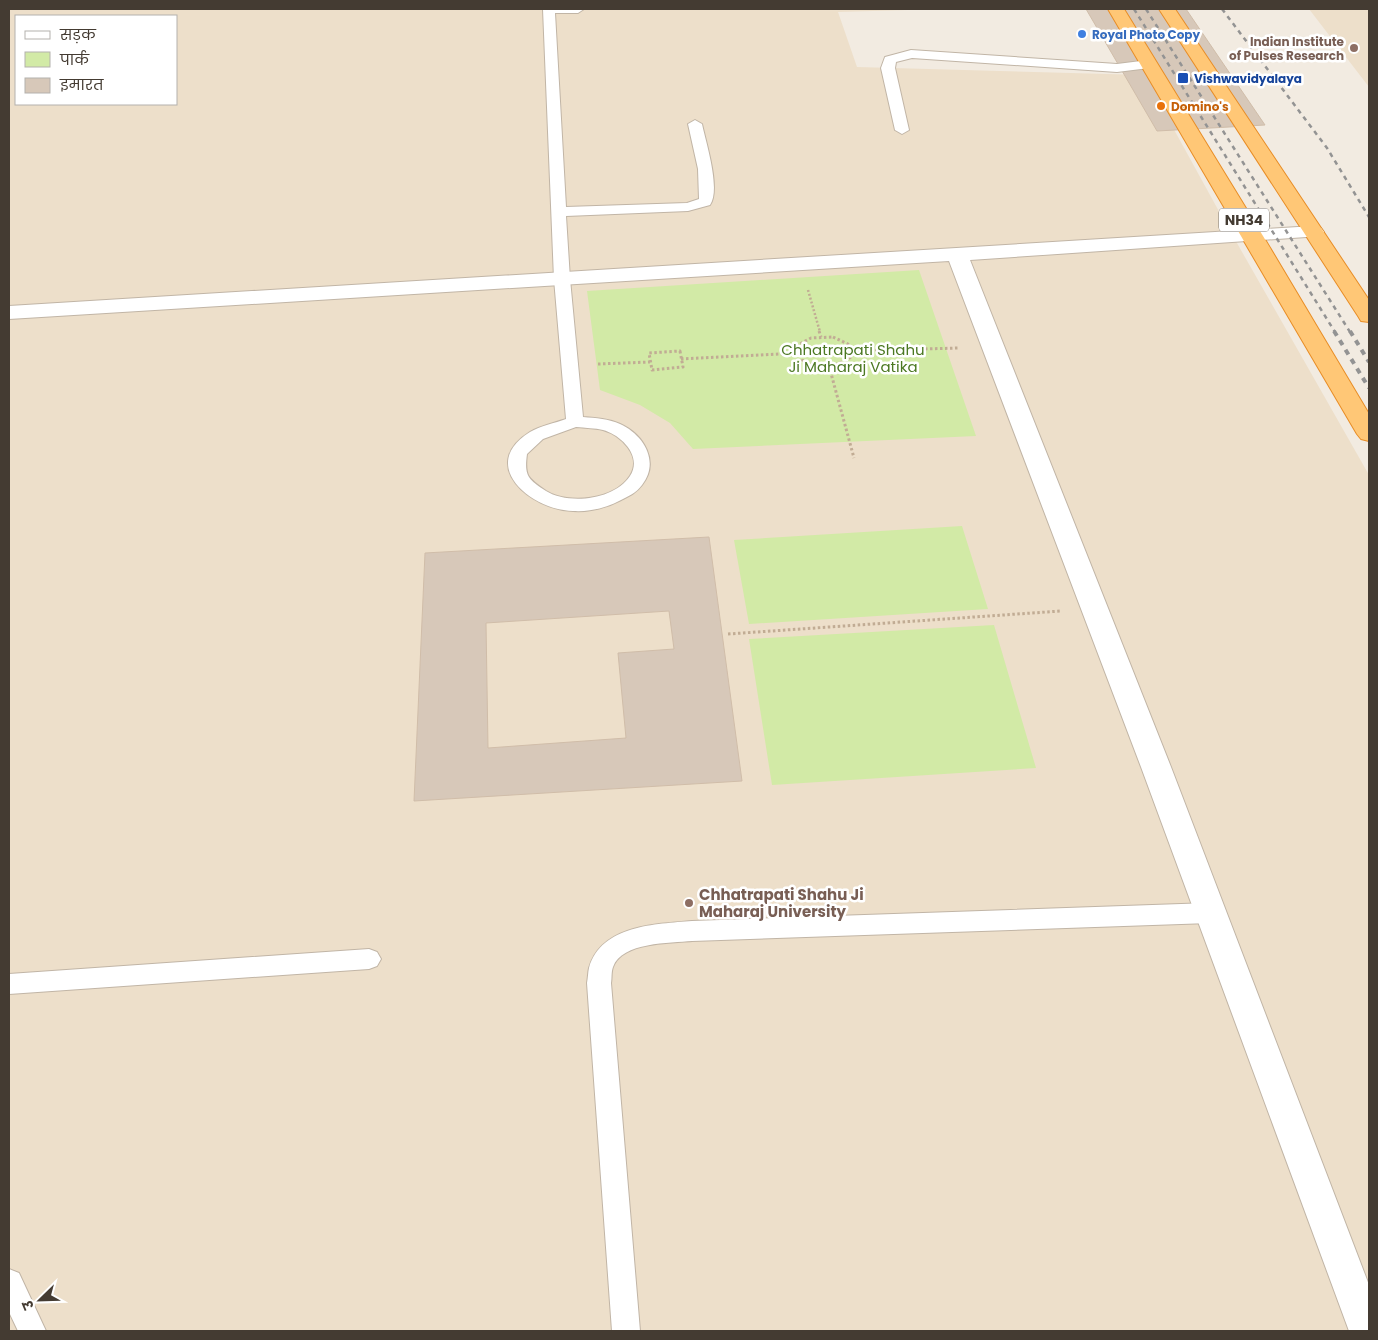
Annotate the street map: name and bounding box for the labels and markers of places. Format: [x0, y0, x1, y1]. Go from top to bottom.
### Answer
place label: Royal Photo Copy [1092, 26, 1201, 43]
marker: Royal Photo Copy [1076, 28, 1088, 40]
place label: Indian Institute of Pulses Research [1229, 33, 1345, 64]
marker: Indian Institute of Pulses Research [1348, 42, 1360, 54]
place label: Vishwavidyalaya [1194, 70, 1302, 87]
marker: Vishwavidyalaya [1176, 71, 1190, 85]
place label: Domino's [1171, 98, 1229, 115]
marker: Domino's [1155, 100, 1167, 112]
place label: Chhatrapati Shahu Ji Maharaj University [699, 884, 864, 922]
marker: Chhatrapati Shahu Ji Maharaj University [683, 897, 695, 909]

